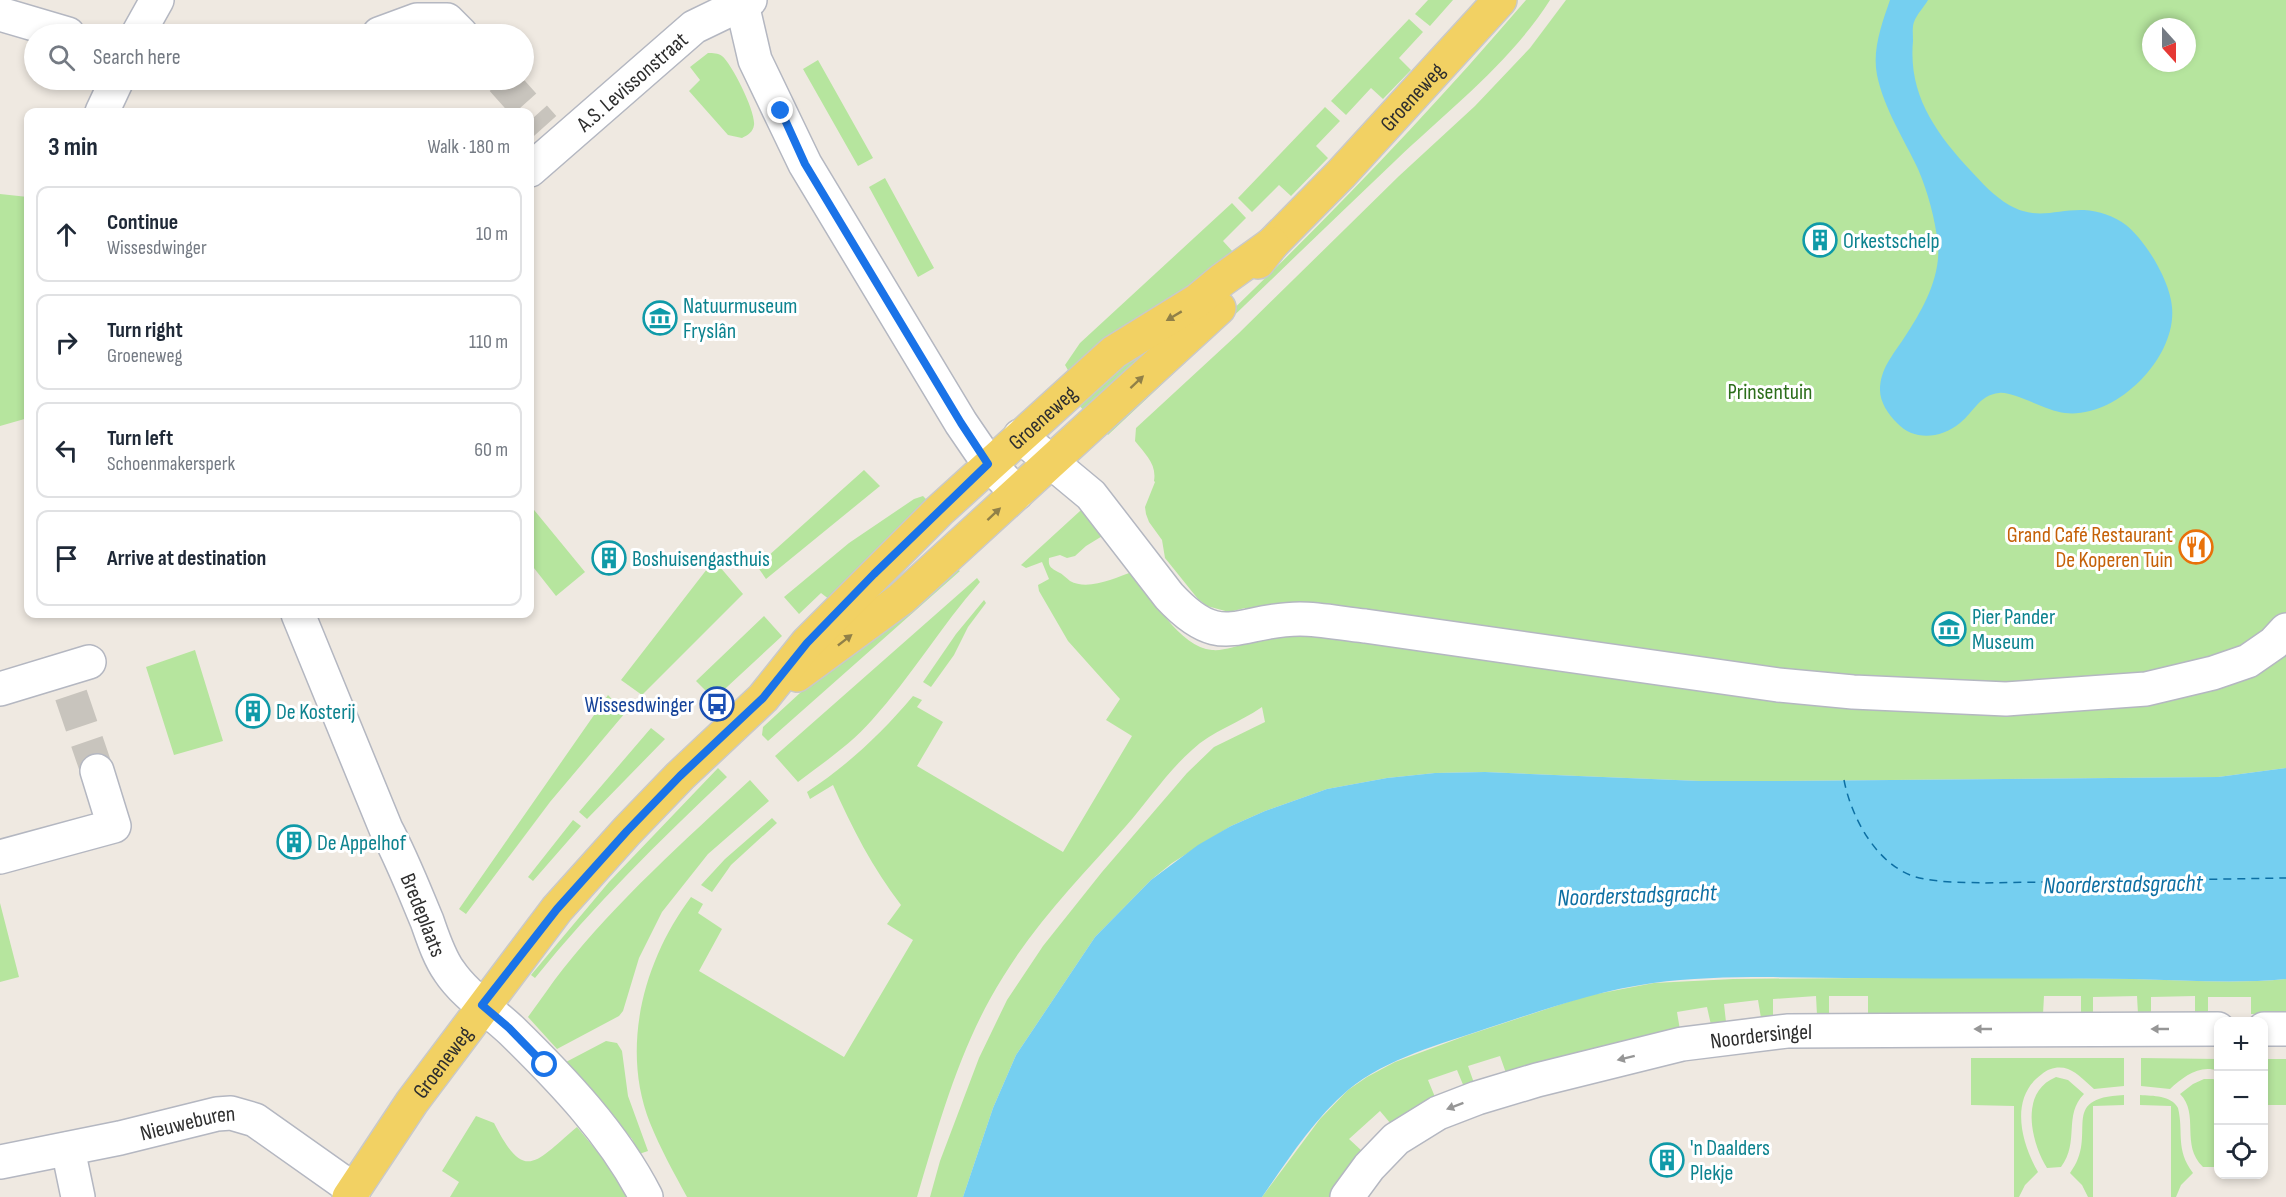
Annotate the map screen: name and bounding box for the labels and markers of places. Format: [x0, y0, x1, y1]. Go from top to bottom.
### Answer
building icon: Orkestschelp [1802, 222, 1838, 258]
place label: Orkestschelp [1843, 228, 1940, 255]
place label: Natuurmuseum Fryslân [683, 293, 798, 345]
museum icon: Natuurmuseum Fryslân [642, 300, 678, 336]
place label: Grand Café Restaurant De Koperen Tuin [2007, 522, 2173, 574]
restaurant icon: Grand Café Restaurant De Koperen Tuin [2178, 529, 2214, 565]
building icon: Boshuisengasthuis [591, 540, 627, 576]
place label: Boshuisengasthuis [632, 546, 770, 573]
place label: Pier Pander Museum [1972, 604, 2055, 656]
museum icon: Pier Pander Museum [1931, 611, 1967, 647]
bus stop icon: Wissesdwinger [699, 686, 735, 722]
place label: Wissesdwinger [584, 692, 694, 719]
building icon: De Kosterij [235, 693, 271, 729]
place label: De Kosterij [276, 699, 356, 726]
building icon: De Appelhof [276, 824, 312, 860]
place label: De Appelhof [317, 830, 407, 857]
place label: 'n Daalders Plekje [1690, 1135, 1770, 1187]
building icon: 'n Daalders Plekje [1649, 1142, 1685, 1178]

